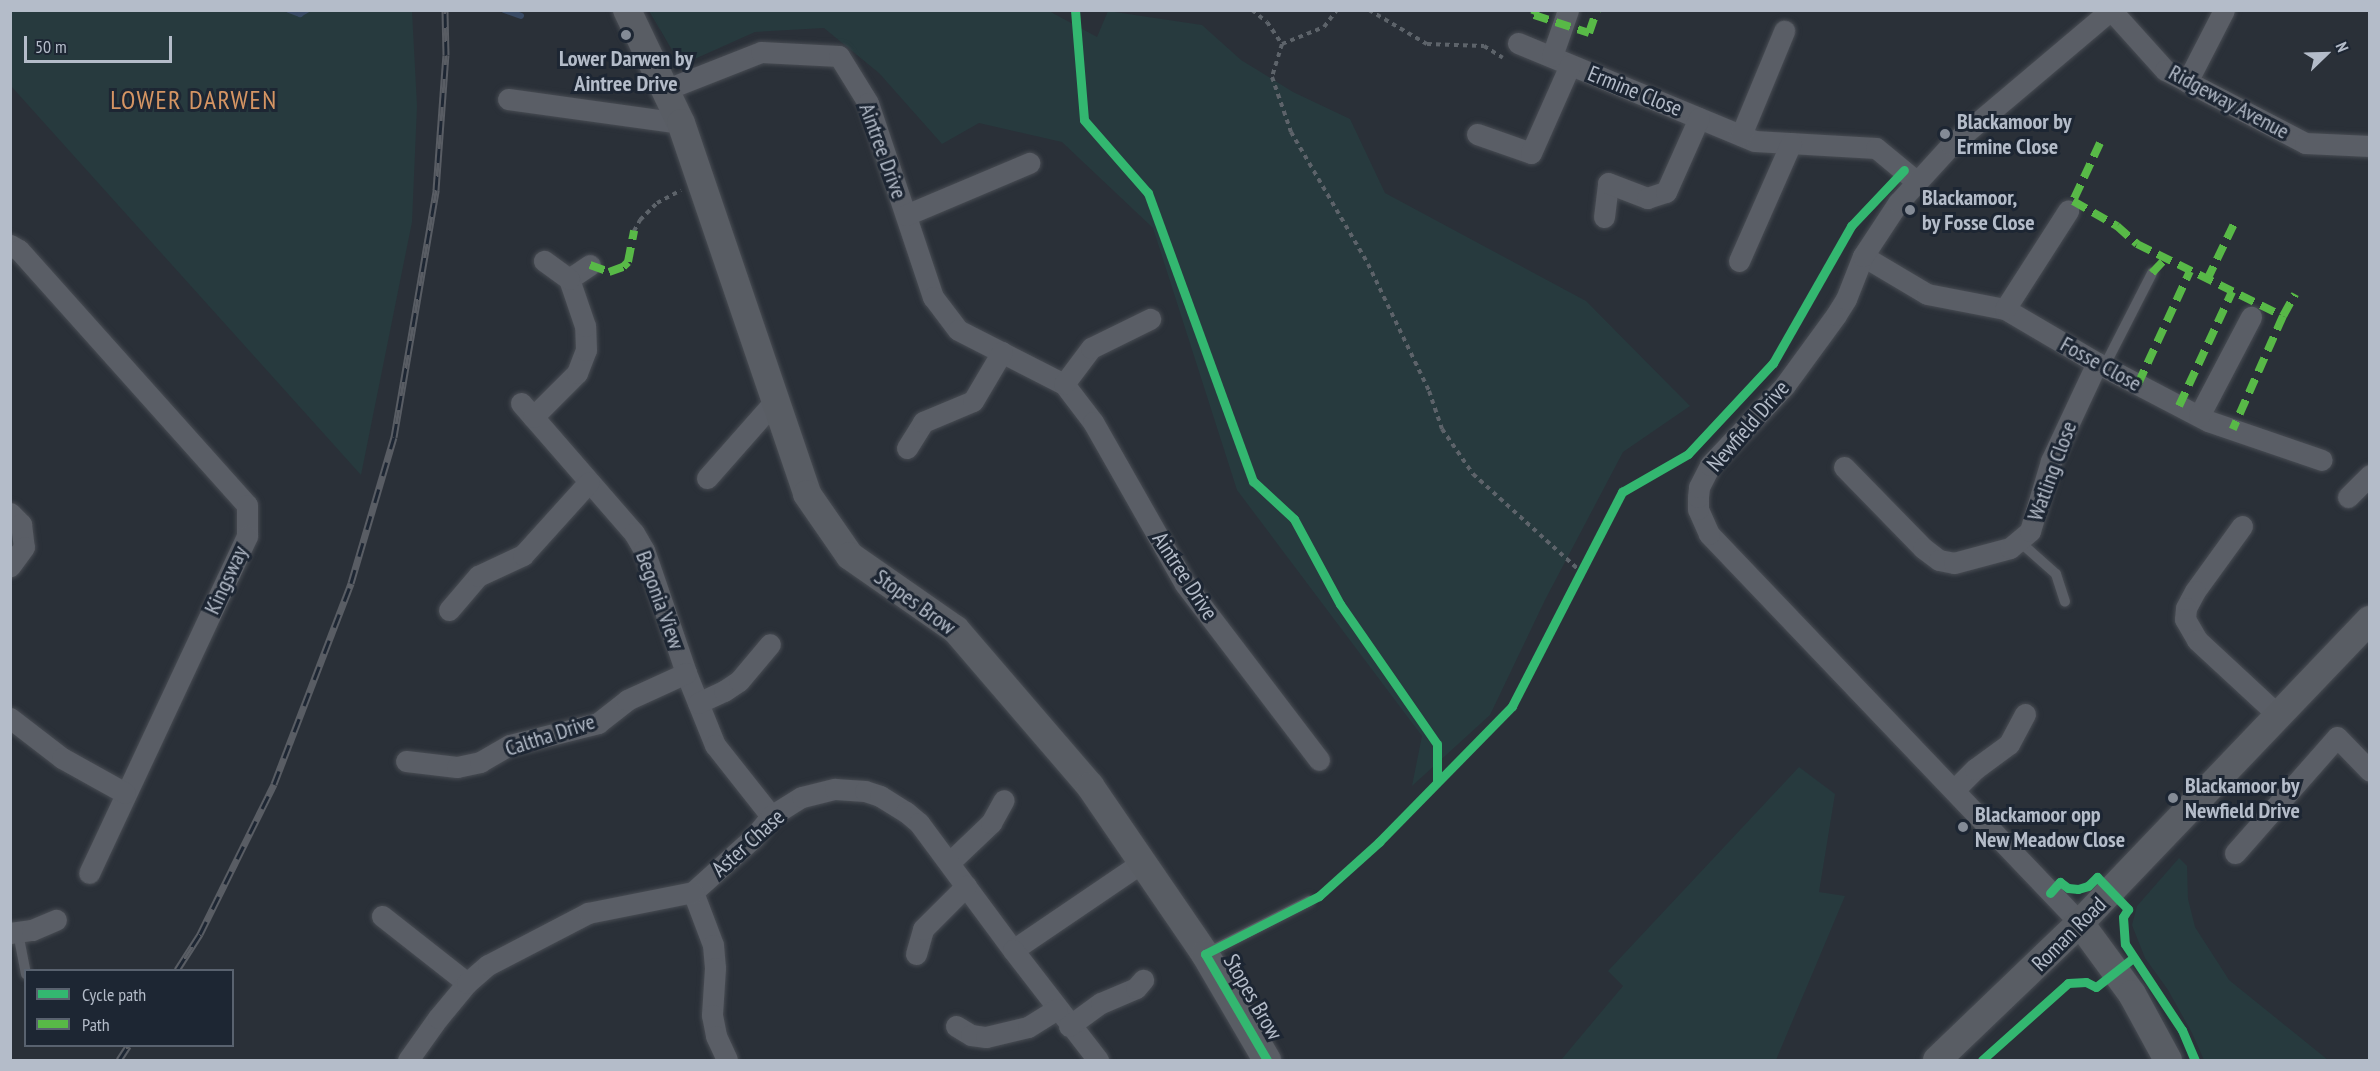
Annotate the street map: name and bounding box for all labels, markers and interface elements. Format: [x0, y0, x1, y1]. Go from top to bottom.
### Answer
scale bar [27, 24, 176, 62]
north arrow [2296, 24, 2356, 84]
marker: Lower Darwen by Aintree Drive [619, 28, 633, 42]
text: 50 m [35, 35, 67, 58]
text: N [2332, 39, 2353, 55]
place label: Lower Darwen by Aintree Drive [559, 45, 693, 96]
street label: Ridgeway Avenue [2164, 59, 2294, 145]
street label: Ermine Close [1584, 60, 1686, 122]
district label: LOWER DARWEN [110, 84, 278, 116]
street label: Aintree Drive [854, 100, 912, 202]
place label: Blackamoor by Ermine Close [1957, 108, 2072, 160]
marker: Blackamoor by Ermine Close [1938, 127, 1952, 141]
place label: Blackamoor, by Fosse Close [1922, 184, 2035, 236]
marker: Blackamoor, by Fosse Close [1903, 203, 1917, 217]
street label: Fosse Close [2056, 331, 2146, 397]
street label: Newfield Drive [1701, 375, 1795, 477]
street label: Watling Close [2022, 418, 2082, 524]
street label: Aintree Drive [1147, 527, 1223, 625]
street label: Kingsway [199, 542, 253, 618]
street label: Begonia View [630, 547, 690, 653]
street label: Stopes Brow [869, 564, 961, 640]
street label: Caltha Drive [502, 708, 598, 762]
place label: Blackamoor by Newfield Drive [2185, 772, 2300, 824]
marker: Blackamoor by Newfield Drive [2166, 791, 2180, 805]
place label: Blackamoor opp New Meadow Close [1975, 801, 2126, 852]
street label: Aster Chase [706, 804, 790, 882]
marker: Blackamoor opp New Meadow Close [1956, 820, 1970, 834]
street label: Roman Road [2026, 891, 2112, 977]
street label: Stopes Brow [1218, 950, 1288, 1044]
legend [24, 969, 234, 1047]
text: Cycle path [82, 983, 146, 1006]
text: Path [82, 1013, 110, 1036]

